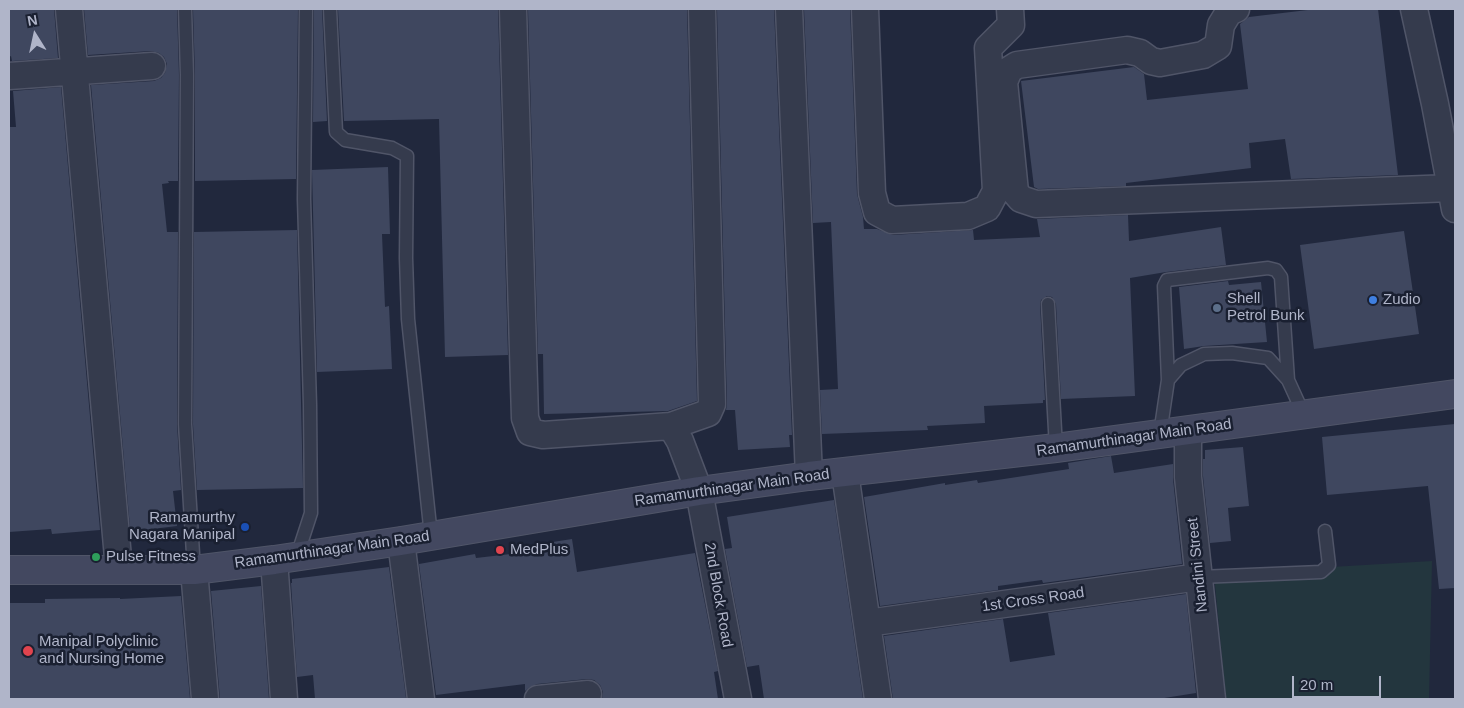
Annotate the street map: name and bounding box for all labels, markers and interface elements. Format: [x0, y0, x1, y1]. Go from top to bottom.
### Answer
north arrow [10, 10, 60, 60]
text: N [26, 11, 39, 29]
place label: Shell Petrol Bunk [1227, 290, 1305, 325]
place label: Zudio [1383, 291, 1421, 309]
marker: Zudio [1367, 294, 1379, 306]
marker: Shell Petrol Bunk [1211, 302, 1223, 314]
street label: Ramamurthinagar Main Road [1035, 415, 1233, 461]
street label: Ramamurthinagar Main Road [633, 465, 831, 511]
place label: Ramamurthy Nagara Manipal [129, 509, 235, 544]
street label: Nandini Street [1184, 517, 1212, 613]
marker: Ramamurthy Nagara Manipal [239, 521, 251, 533]
street label: Ramamurthinagar Main Road [233, 527, 431, 573]
place label: MedPlus [510, 541, 568, 559]
street label: 2nd Block Road [700, 541, 736, 649]
marker: MedPlus [494, 544, 506, 556]
place label: Pulse Fitness [106, 548, 196, 566]
marker: Pulse Fitness [90, 551, 102, 563]
street label: 1st Cross Road [981, 584, 1085, 616]
place label: Manipal Polyclinic and Nursing Home [39, 633, 164, 668]
marker: Manipal Polyclinic and Nursing Home [21, 644, 35, 658]
scale bar [1294, 666, 1383, 698]
text: 20 m [1300, 676, 1333, 693]

